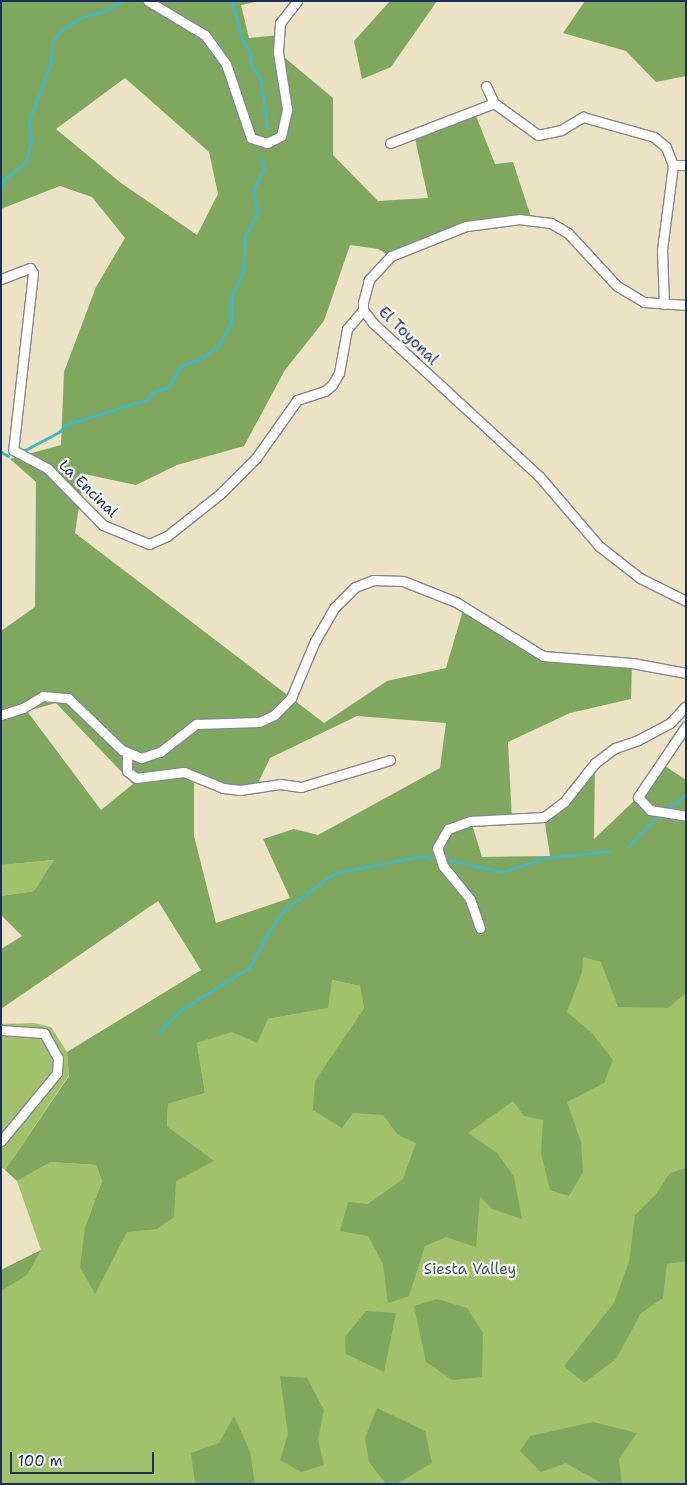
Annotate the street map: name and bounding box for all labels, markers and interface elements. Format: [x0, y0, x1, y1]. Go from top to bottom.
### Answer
street label: El Toyonal [374, 303, 442, 369]
street label: La Encinal [55, 457, 121, 521]
park label: Siesta Valley [424, 1261, 516, 1279]
scale bar [12, 1442, 156, 1474]
text: 100 m [18, 1451, 63, 1471]

